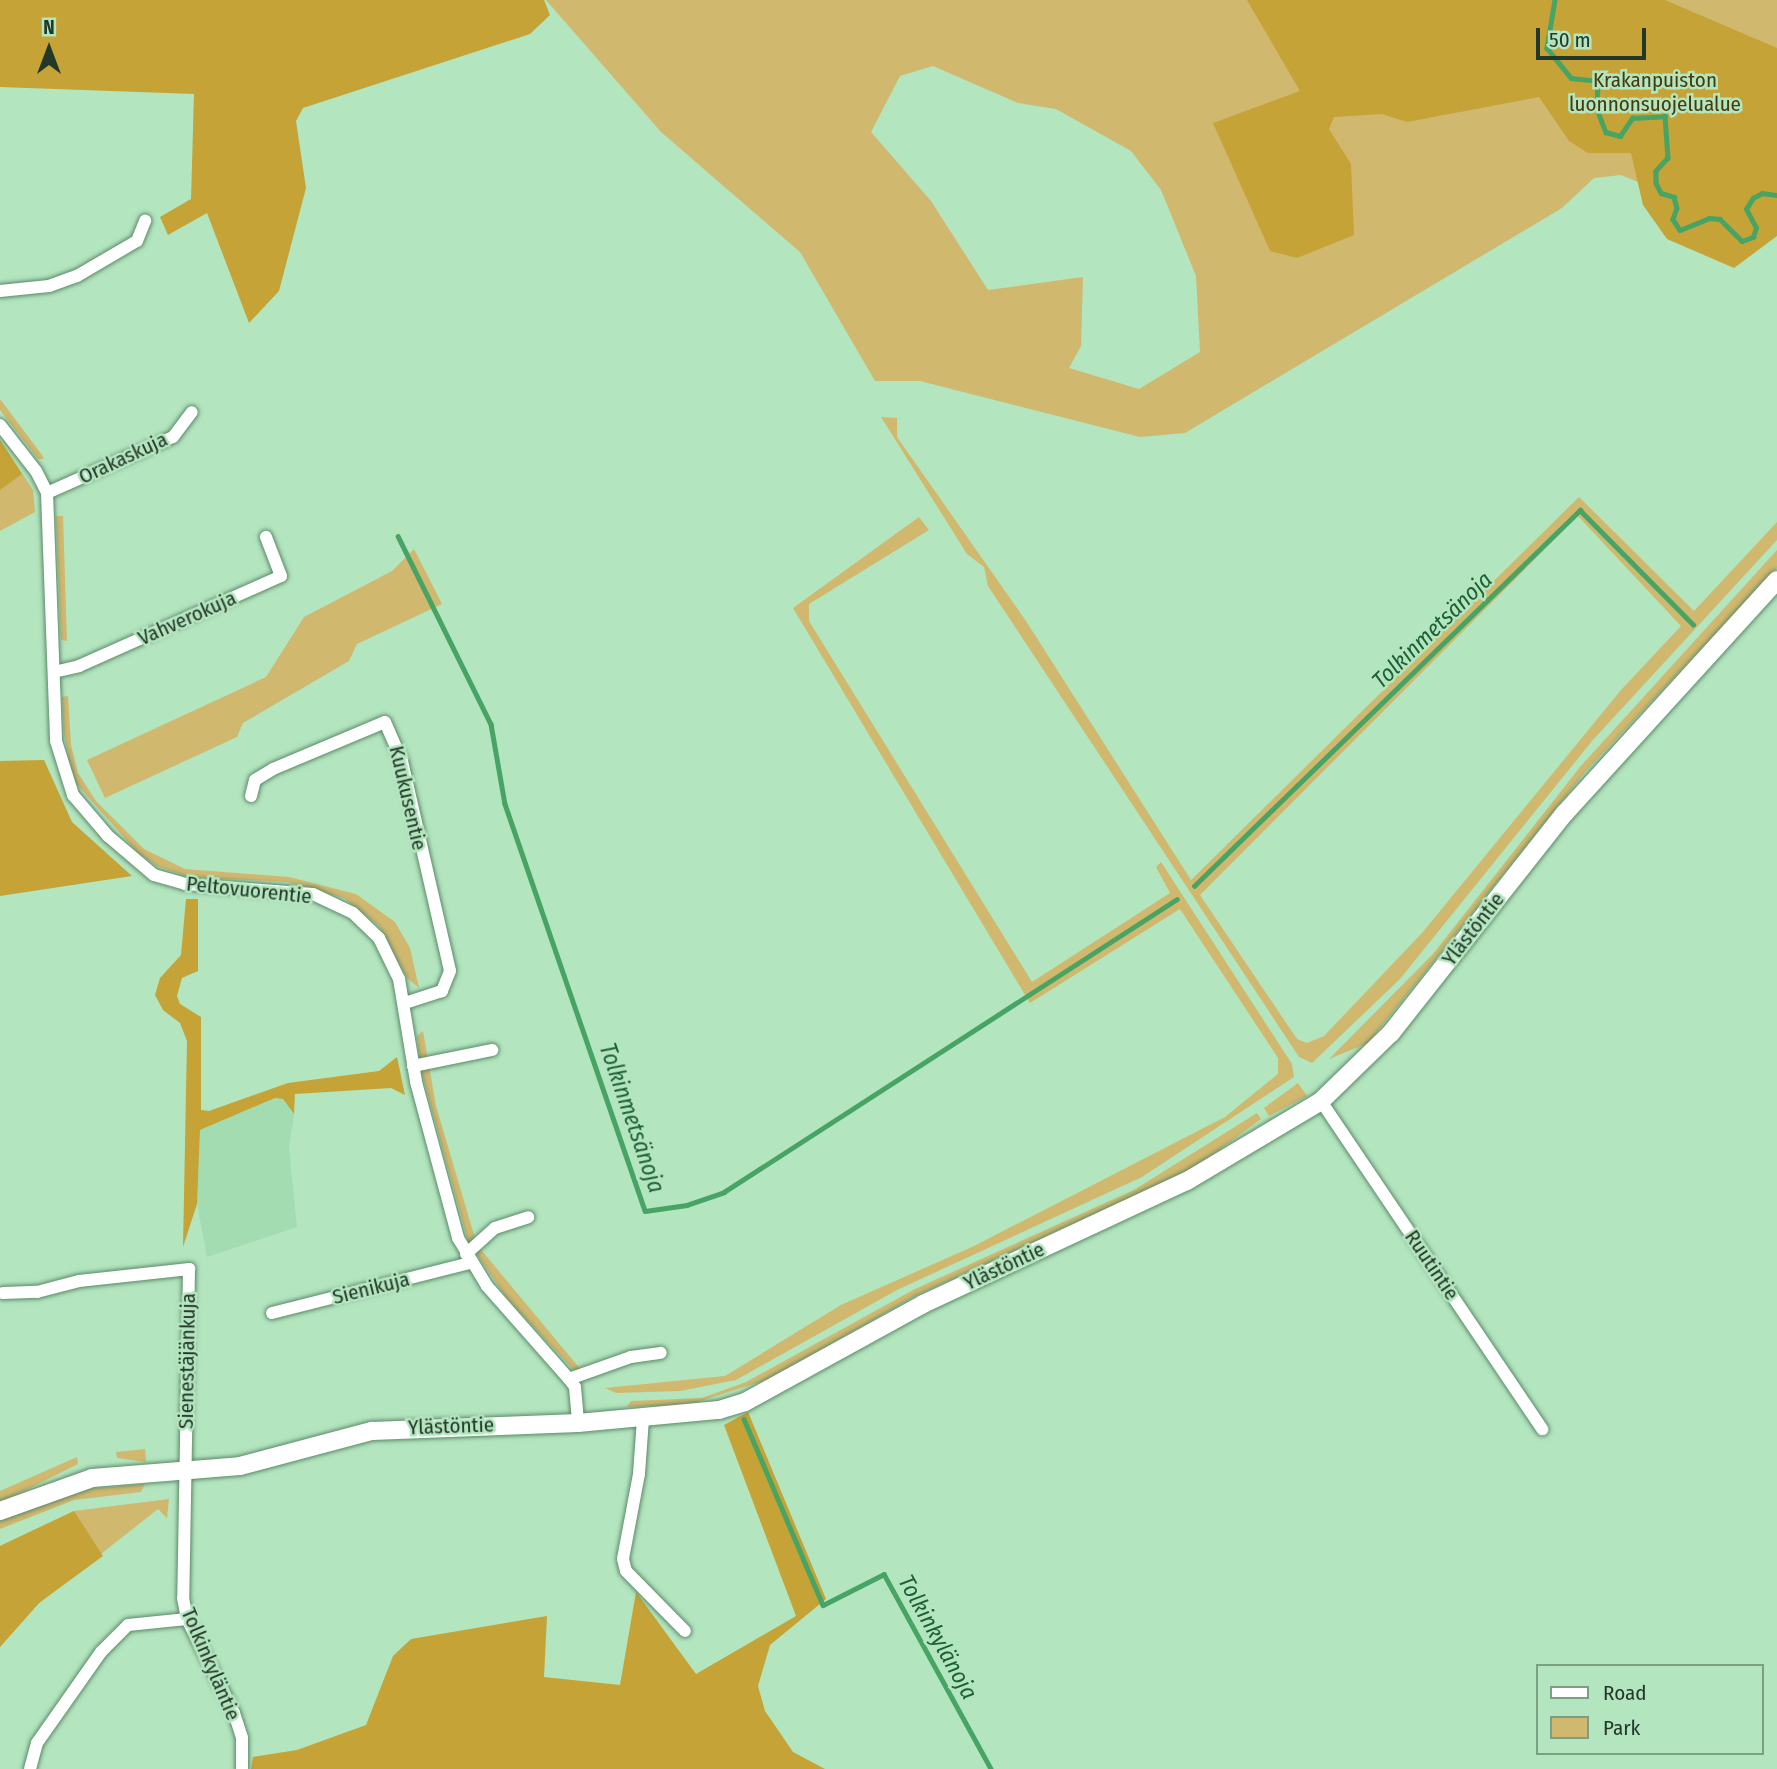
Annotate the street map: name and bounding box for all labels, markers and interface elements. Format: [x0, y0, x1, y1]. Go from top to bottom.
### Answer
north arrow [14, 14, 84, 84]
scale bar [1539, 14, 1649, 58]
text: N [43, 16, 55, 39]
text: 50 m [1549, 27, 1591, 53]
park label: Krakanpuiston luonnonsuojelualue [1569, 67, 1741, 117]
street label: Orakaskuja [75, 427, 171, 489]
water label: Tolkinmetsänoja [1366, 566, 1498, 694]
street label: Vahverokuja [134, 585, 240, 651]
street label: Kuukusentie [384, 743, 432, 853]
street label: Peltovuorentie [185, 871, 313, 909]
street label: Ylästöntie [1437, 887, 1509, 971]
water label: Tolkinmetsänoja [594, 1040, 670, 1196]
street label: Ruutintie [1399, 1225, 1465, 1305]
street label: Ylästöntie [960, 1236, 1048, 1296]
street label: Sienikuja [330, 1266, 412, 1310]
street label: Sienestäjänkuja [173, 1293, 201, 1429]
street label: Ylästöntie [408, 1412, 494, 1440]
water label: Tolkinkylänoja [893, 1570, 983, 1704]
street label: Tolkinkyläntie [176, 1604, 246, 1724]
legend [1536, 1664, 1763, 1755]
text: Road [1603, 1680, 1647, 1706]
text: Park [1603, 1715, 1640, 1741]

